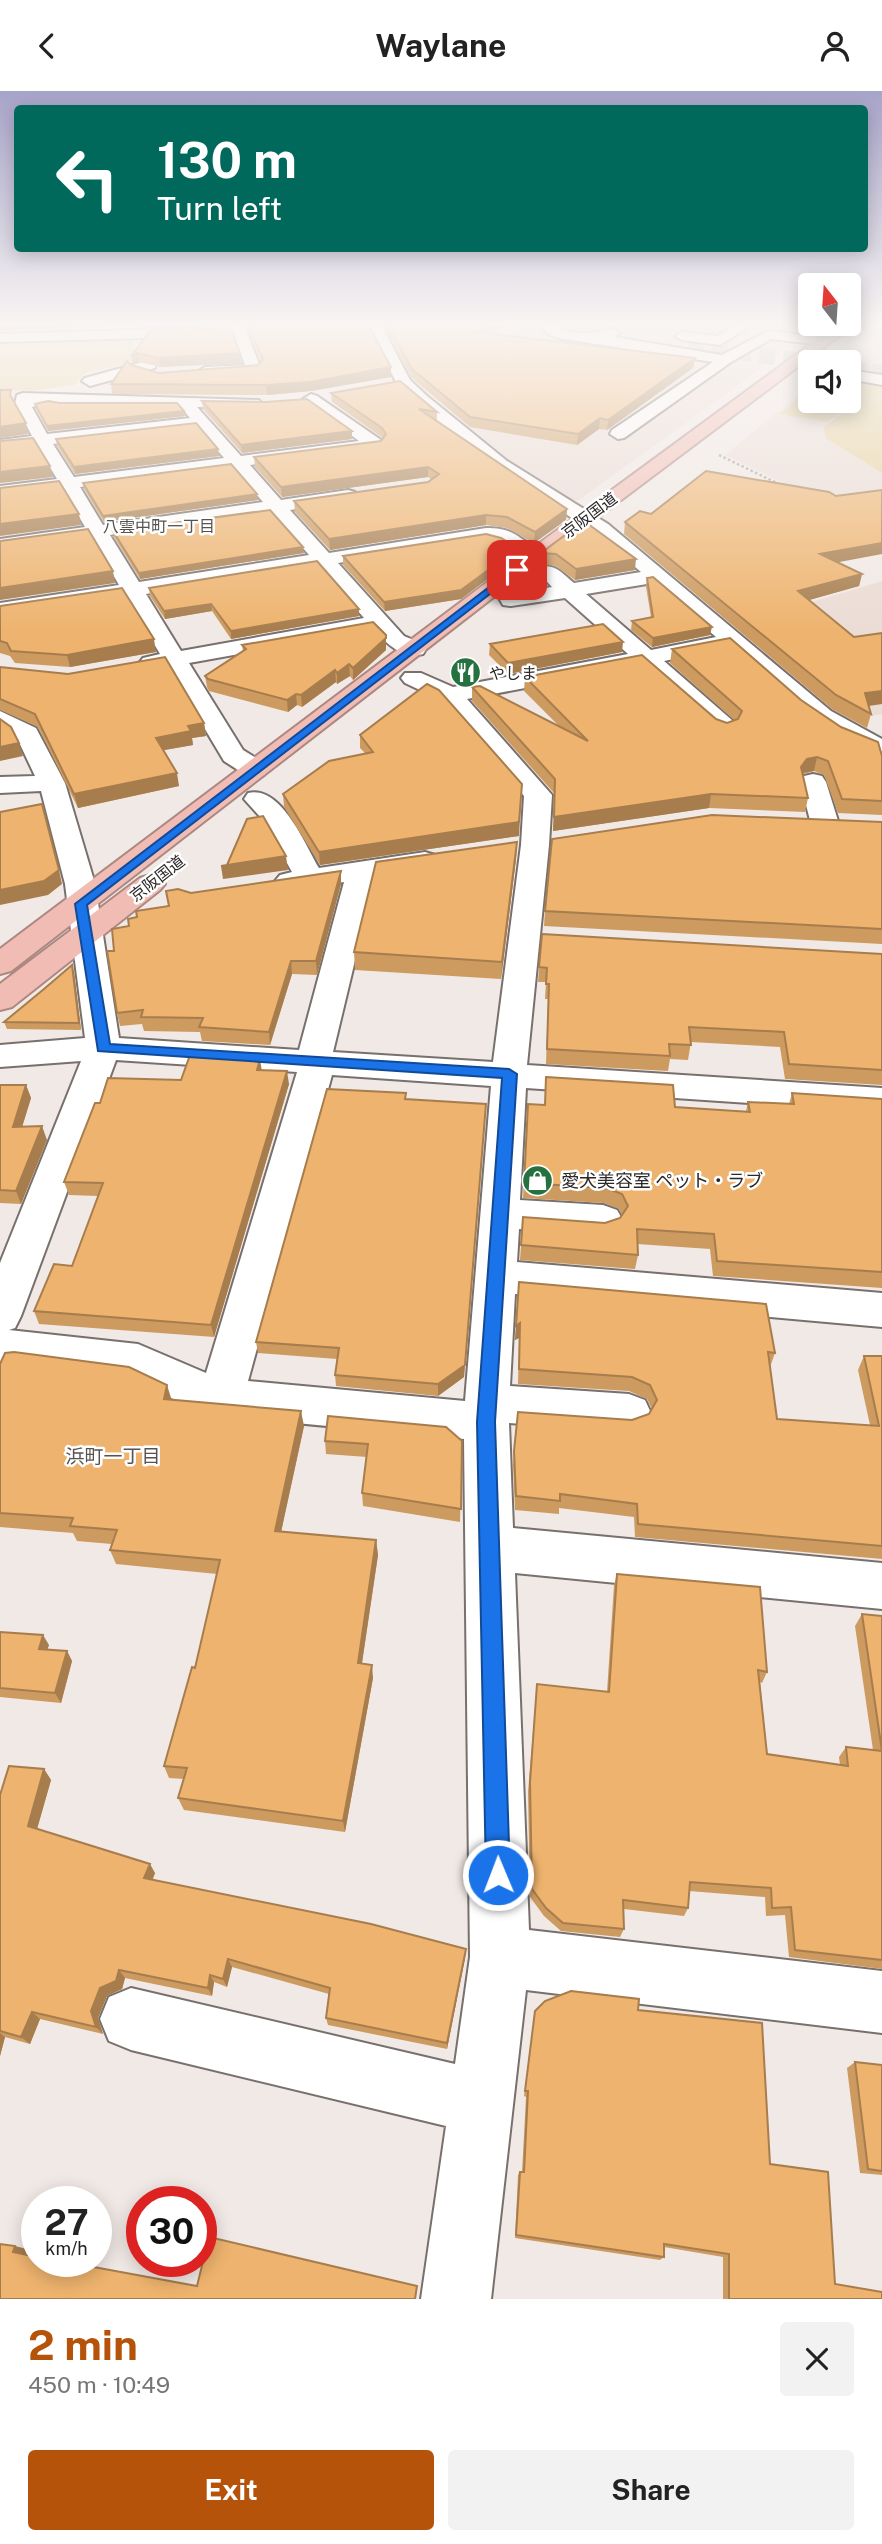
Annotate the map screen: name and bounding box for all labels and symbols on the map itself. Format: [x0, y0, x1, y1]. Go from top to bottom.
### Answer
north arrow [798, 273, 861, 336]
street label: 京阪国道 [558, 489, 621, 542]
district label: 八雲中町一丁目 [103, 517, 215, 536]
pin [487, 540, 547, 600]
restaurant icon: やしま [449, 656, 483, 690]
place label: やしま [489, 664, 537, 683]
street label: 京阪国道 [126, 851, 188, 906]
shop icon: 愛犬美容室 ペット・ラブ [521, 1164, 555, 1198]
place label: 愛犬美容室 ペット・ラブ [561, 1170, 763, 1191]
district label: 浜町一丁目 [65, 1445, 161, 1467]
position arrow [461, 1838, 535, 1912]
speed limit sign: 30 [126, 2186, 217, 2277]

